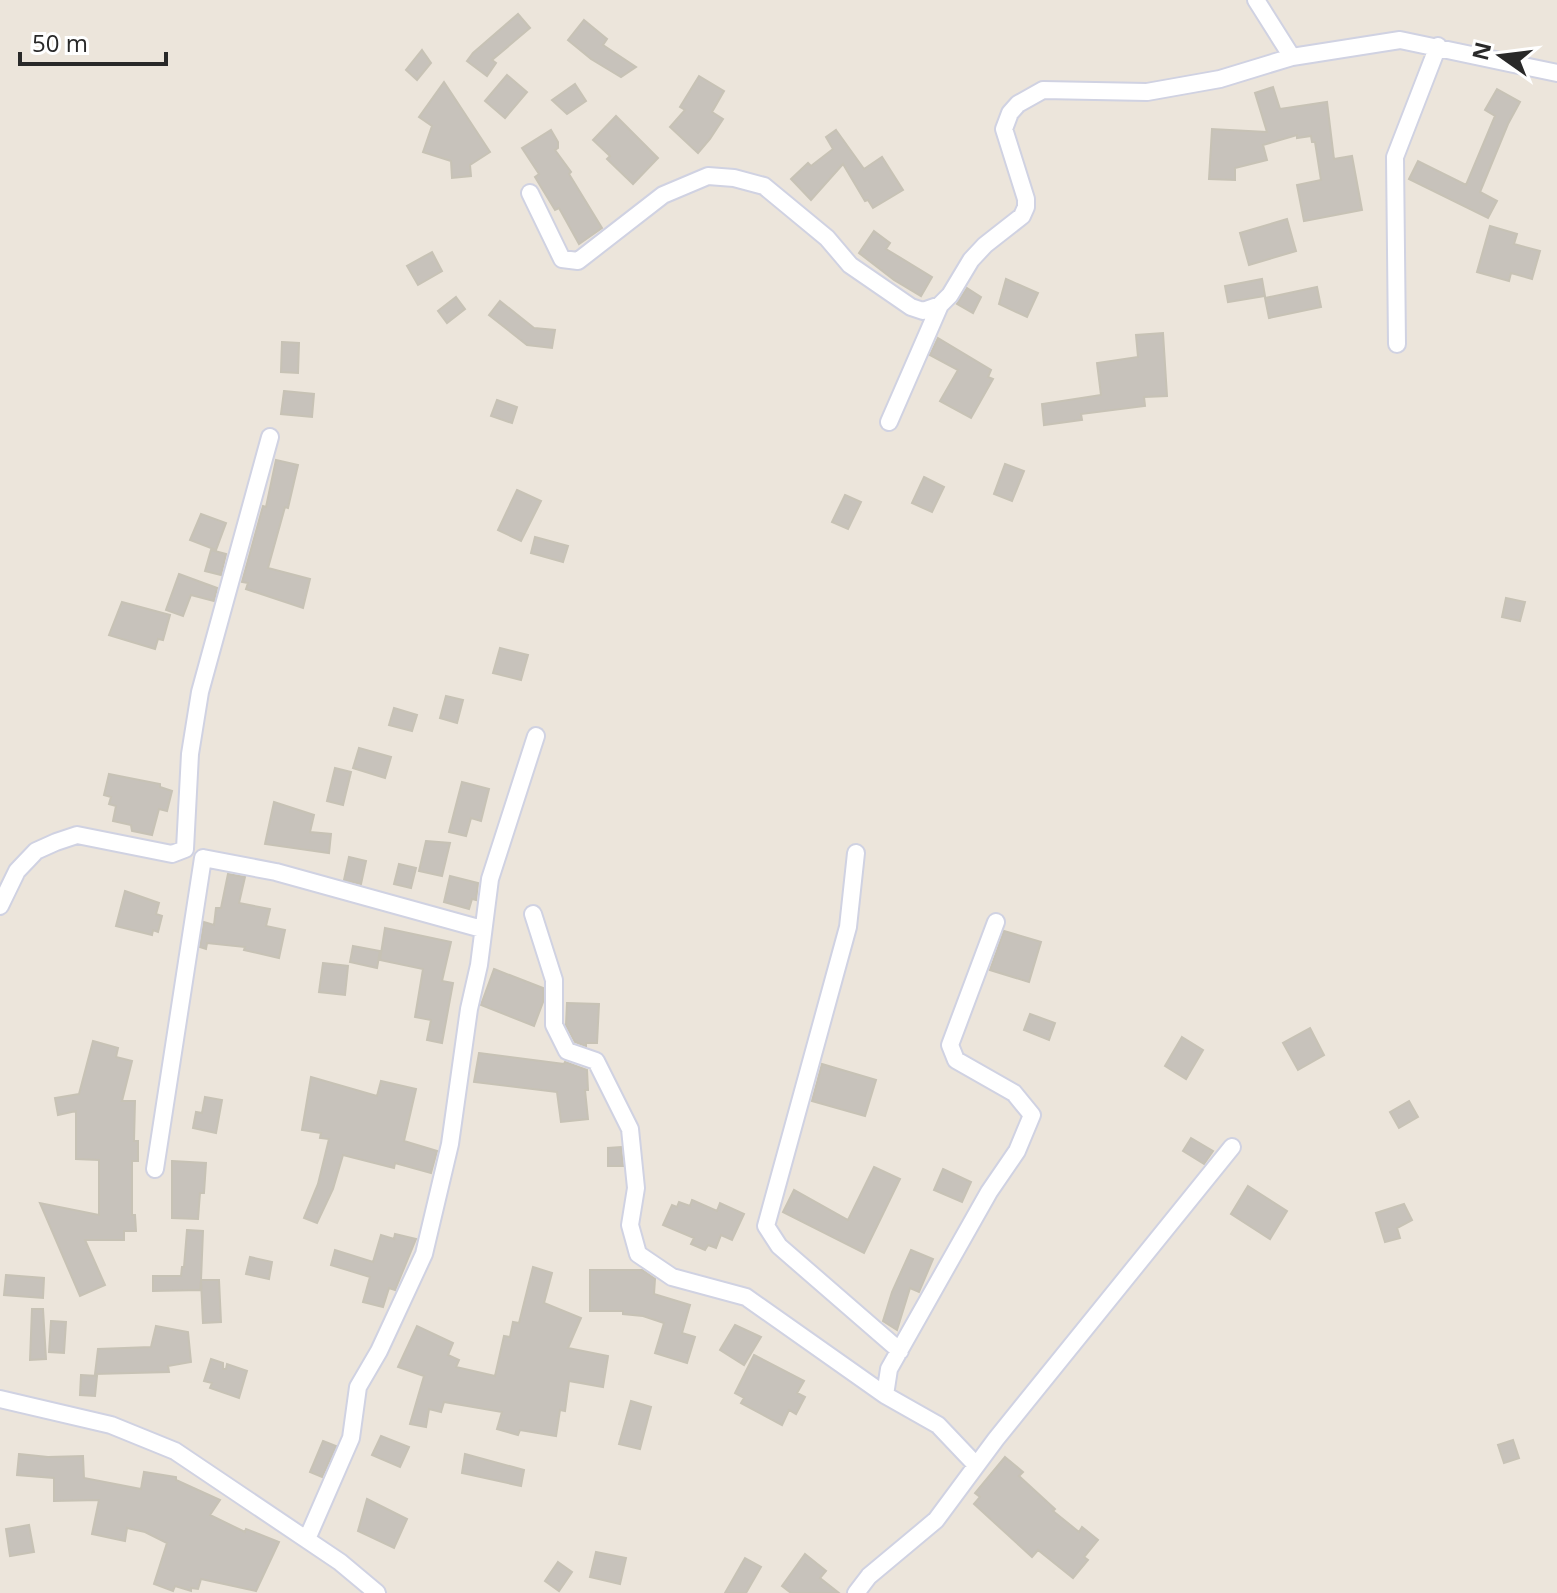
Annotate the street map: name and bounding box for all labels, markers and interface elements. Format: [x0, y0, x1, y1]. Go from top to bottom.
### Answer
scale bar [20, 16, 166, 66]
north arrow [1461, 16, 1541, 96]
text: 50 m [32, 26, 88, 59]
text: N [1464, 39, 1497, 63]

